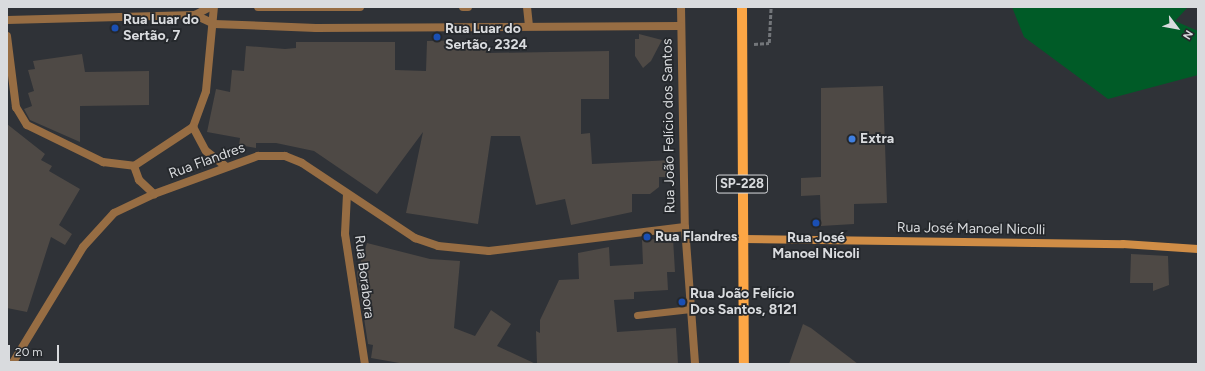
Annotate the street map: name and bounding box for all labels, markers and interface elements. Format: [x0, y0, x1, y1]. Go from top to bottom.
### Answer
north arrow [1157, 8, 1197, 48]
place label: Rua Luar do Sertão, 7 [123, 12, 199, 44]
place label: Rua Luar do Sertão, 2324 [445, 21, 527, 54]
marker: Rua Luar do Sertão, 7 [110, 23, 120, 33]
text: N [1180, 28, 1195, 42]
marker: Rua Luar do Sertão, 2324 [432, 32, 442, 42]
street label: Rua João Felício dos Santos [659, 38, 679, 214]
place label: Extra [860, 131, 894, 147]
marker: Extra [847, 134, 857, 144]
street label: Rua Flandres [167, 139, 247, 183]
road number: SP-228 [715, 173, 769, 195]
marker: Rua José Manoel Nicoli [811, 218, 821, 228]
street label: Rua José Manoel Nicolli [897, 219, 1045, 239]
place label: Rua Flandres [655, 229, 737, 245]
place label: Rua José Manoel Nicoli [772, 230, 860, 262]
marker: Rua Flandres [642, 232, 652, 242]
street label: Rua Borabora [351, 234, 377, 320]
place label: Rua João Felício Dos Santos, 8121 [690, 286, 797, 318]
marker: Rua João Felício Dos Santos, 8121 [677, 297, 687, 307]
scale bar [10, 337, 61, 363]
text: 20 m [15, 345, 43, 359]

